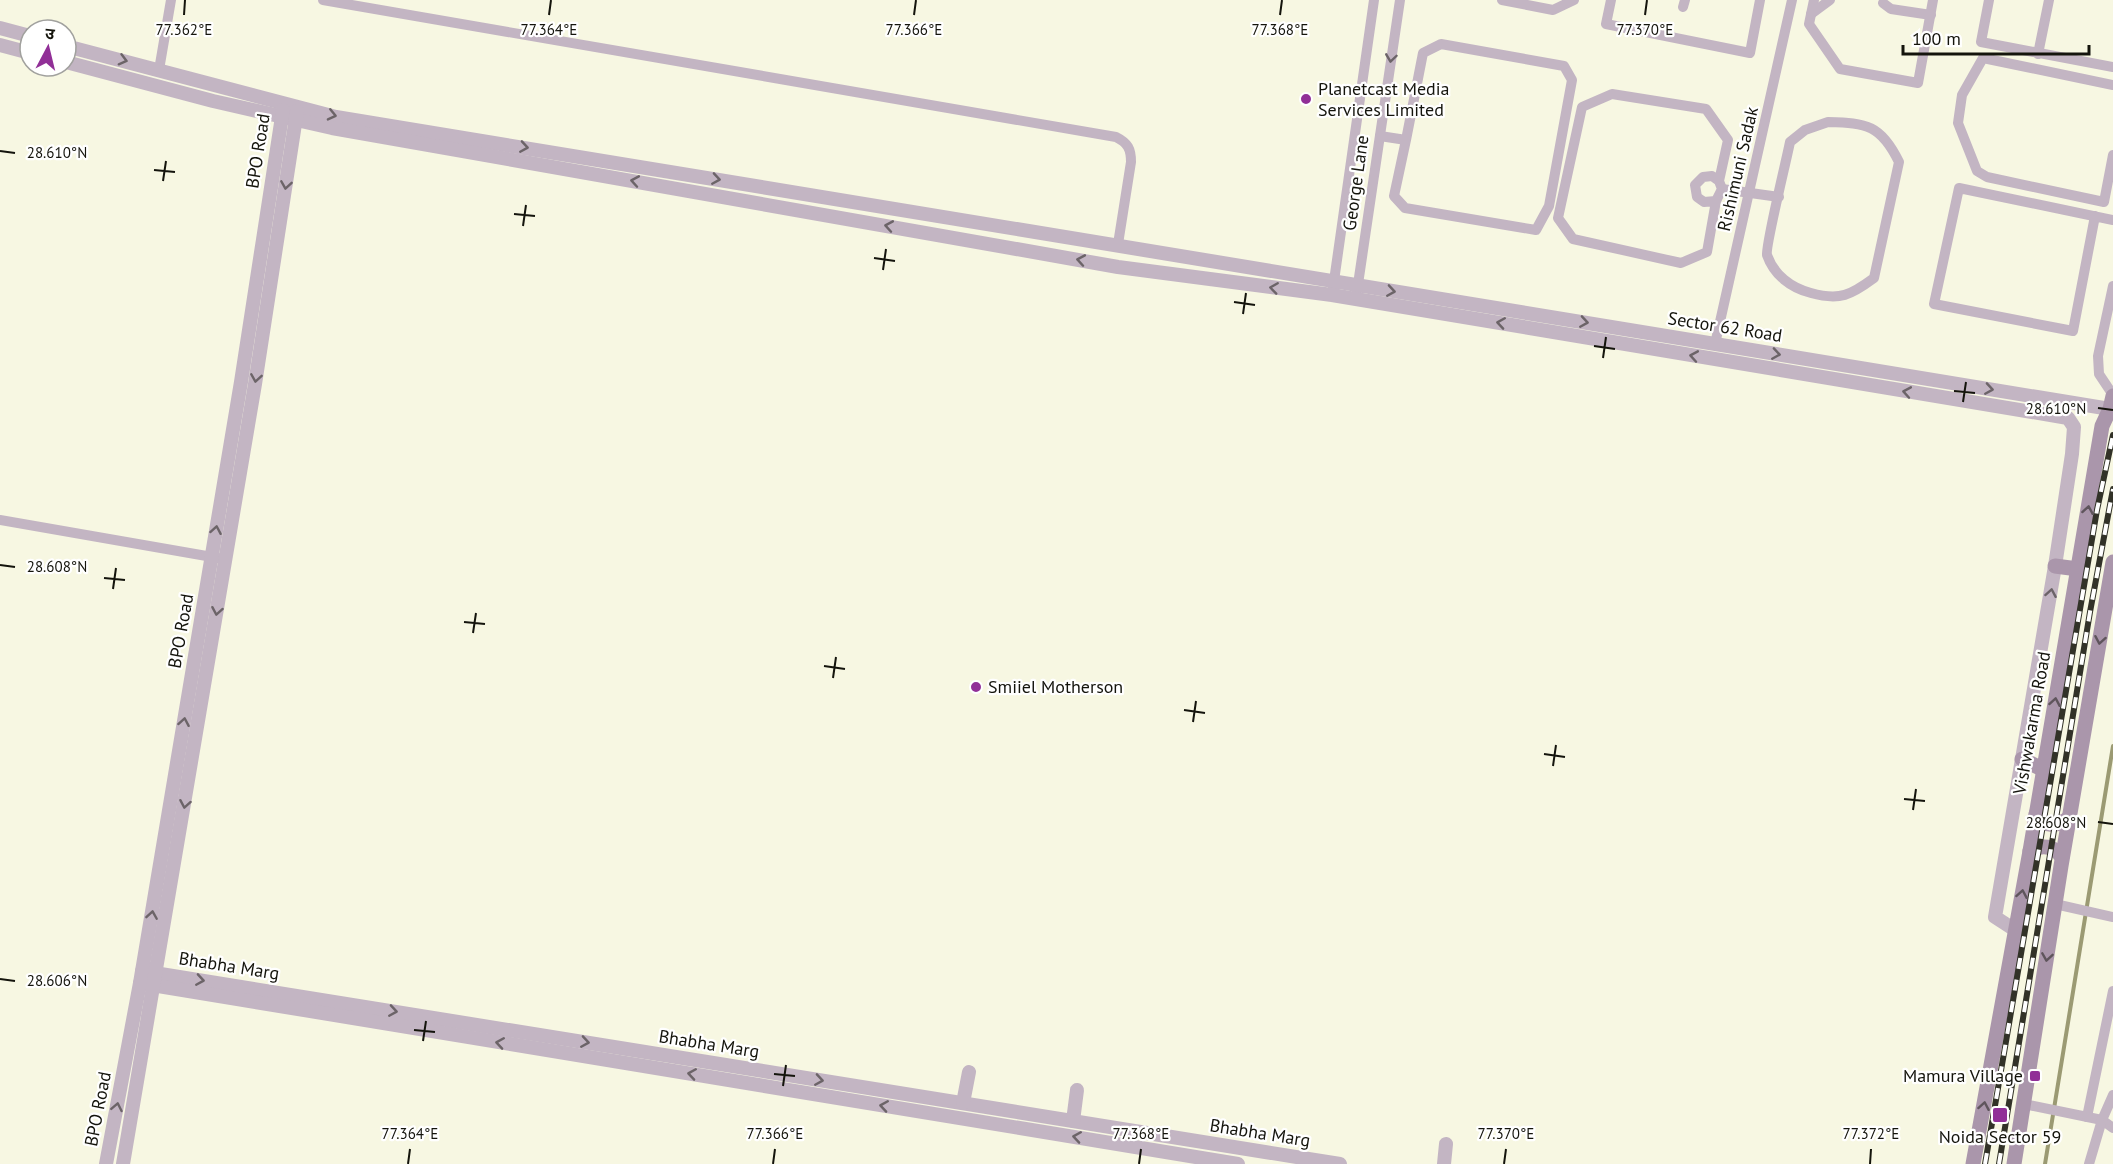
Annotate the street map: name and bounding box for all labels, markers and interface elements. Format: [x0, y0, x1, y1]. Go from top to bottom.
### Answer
north arrow [18, 18, 78, 78]
scale bar [1903, 18, 2089, 56]
text: 77.362°E [156, 20, 212, 39]
text: 77.364°E [521, 20, 577, 39]
text: 77.366°E [886, 20, 942, 39]
text: 77.368°E [1252, 20, 1308, 39]
text: 77.370°E [1617, 20, 1673, 39]
text: उ [44, 23, 56, 44]
text: 100 m [1912, 27, 1961, 50]
one-way arrow [117, 53, 127, 66]
one-way arrow [1386, 53, 1398, 62]
place label: Planetcast Media Services Limited [1318, 77, 1450, 121]
marker: Planetcast Media Services Limited [1299, 92, 1313, 106]
street label: Rishimuni Sadak [1712, 104, 1763, 233]
one-way arrow [326, 108, 336, 121]
street label: BPO Road [240, 112, 275, 190]
street label: George Lane [1337, 134, 1374, 232]
one-way arrow [518, 140, 528, 153]
text: 28.610°N [27, 143, 87, 162]
one-way arrow [712, 172, 721, 184]
one-way arrow [630, 176, 639, 188]
one-way arrow [280, 180, 292, 190]
one-way arrow [884, 221, 893, 233]
one-way arrow [1076, 255, 1085, 267]
one-way arrow [1269, 282, 1278, 294]
one-way arrow [1387, 284, 1396, 296]
street label: Sector 62 Road [1666, 306, 1784, 347]
one-way arrow [1579, 316, 1589, 328]
one-way arrow [1497, 318, 1506, 330]
one-way arrow [1771, 347, 1781, 360]
one-way arrow [1689, 350, 1698, 362]
one-way arrow [251, 373, 263, 382]
one-way arrow [1984, 382, 1994, 395]
one-way arrow [1902, 386, 1912, 399]
text: 28.610°N [2026, 399, 2086, 418]
one-way arrow [2081, 505, 2094, 515]
one-way arrow [209, 525, 222, 535]
text: 28.608°N [27, 557, 87, 576]
one-way arrow [2044, 589, 2057, 599]
street label: BPO Road [163, 592, 198, 670]
one-way arrow [211, 606, 224, 616]
one-way arrow [2094, 636, 2106, 645]
street label: Vishwakarma Road [2007, 650, 2055, 797]
place label: Smiiel Motherson [988, 675, 1123, 698]
marker: Smiiel Motherson [969, 680, 983, 694]
one-way arrow [2048, 697, 2061, 707]
one-way arrow [177, 718, 190, 728]
one-way arrow [179, 799, 191, 808]
text: 28.608°N [2026, 813, 2086, 832]
one-way arrow [2015, 889, 2028, 899]
one-way arrow [145, 910, 157, 919]
street label: Bhabha Marg [177, 946, 281, 985]
one-way arrow [2041, 952, 2053, 961]
text: 28.606°N [27, 971, 87, 990]
one-way arrow [195, 973, 205, 986]
one-way arrow [387, 1004, 397, 1017]
street label: Bhabha Marg [657, 1024, 761, 1063]
one-way arrow [580, 1035, 590, 1048]
one-way arrow [495, 1037, 504, 1049]
place label: Mamura Village [1903, 1064, 2023, 1087]
one-way arrow [687, 1069, 697, 1081]
marker: Mamura Village [2028, 1069, 2042, 1083]
street label: BPO Road [79, 1070, 116, 1148]
one-way arrow [814, 1073, 824, 1086]
one-way arrow [880, 1100, 890, 1113]
one-way arrow [110, 1102, 123, 1112]
one-way arrow [1977, 1102, 1989, 1111]
marker: Noida Sector 59 [1991, 1106, 2009, 1124]
street label: Bhabha Marg [1208, 1113, 1312, 1152]
text: 77.364°E [382, 1124, 438, 1143]
text: 77.366°E [747, 1124, 803, 1143]
text: 77.368°E [1113, 1124, 1169, 1143]
text: 77.370°E [1478, 1124, 1534, 1143]
text: 77.372°E [1843, 1124, 1899, 1143]
place label: Noida Sector 59 [1939, 1125, 2061, 1148]
one-way arrow [1072, 1132, 1081, 1144]

